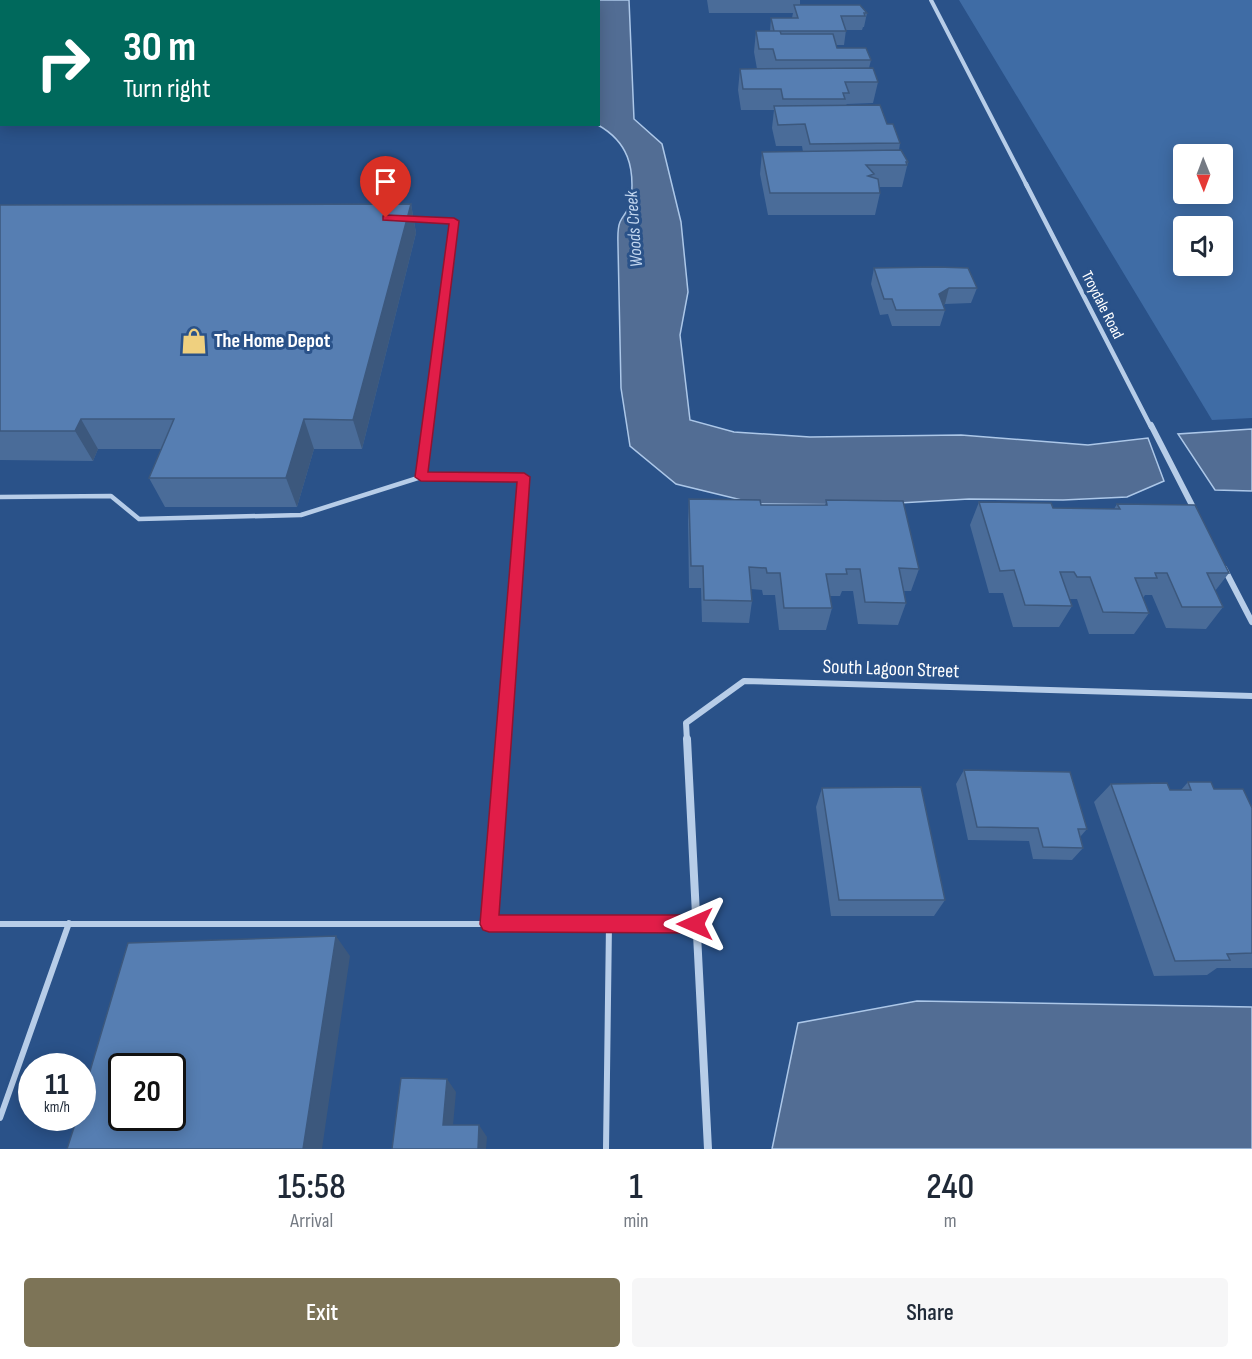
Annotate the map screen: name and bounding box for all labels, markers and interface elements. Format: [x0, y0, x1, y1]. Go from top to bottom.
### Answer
text: 30 m [123, 22, 196, 73]
icon: right [24, 24, 102, 102]
text: Turn right [123, 73, 210, 105]
north arrow [1173, 144, 1233, 204]
map controls [1173, 144, 1233, 276]
pin [360, 156, 411, 218]
icon: arrive [369, 165, 402, 198]
water label: Woods Creek [621, 189, 647, 268]
button: sound [1173, 216, 1233, 276]
street label: Troydale Road [1077, 268, 1127, 342]
shop icon: The Home Depot [179, 326, 209, 356]
place label: The Home Depot [214, 329, 331, 353]
street label: South Lagoon Street [822, 655, 960, 683]
position arrow [663, 892, 727, 956]
speed limit sign: 20 [108, 1053, 186, 1131]
text: 11 [45, 1067, 69, 1103]
text: km/h [44, 1098, 70, 1117]
text: 15:58 [278, 1166, 346, 1209]
text: 1 [629, 1166, 643, 1209]
text: 240 [926, 1166, 974, 1209]
text: Arrival [290, 1209, 333, 1233]
text: min [623, 1209, 649, 1233]
text: m [944, 1209, 957, 1233]
button: Exit [24, 1278, 620, 1347]
button: Share [632, 1278, 1228, 1347]

